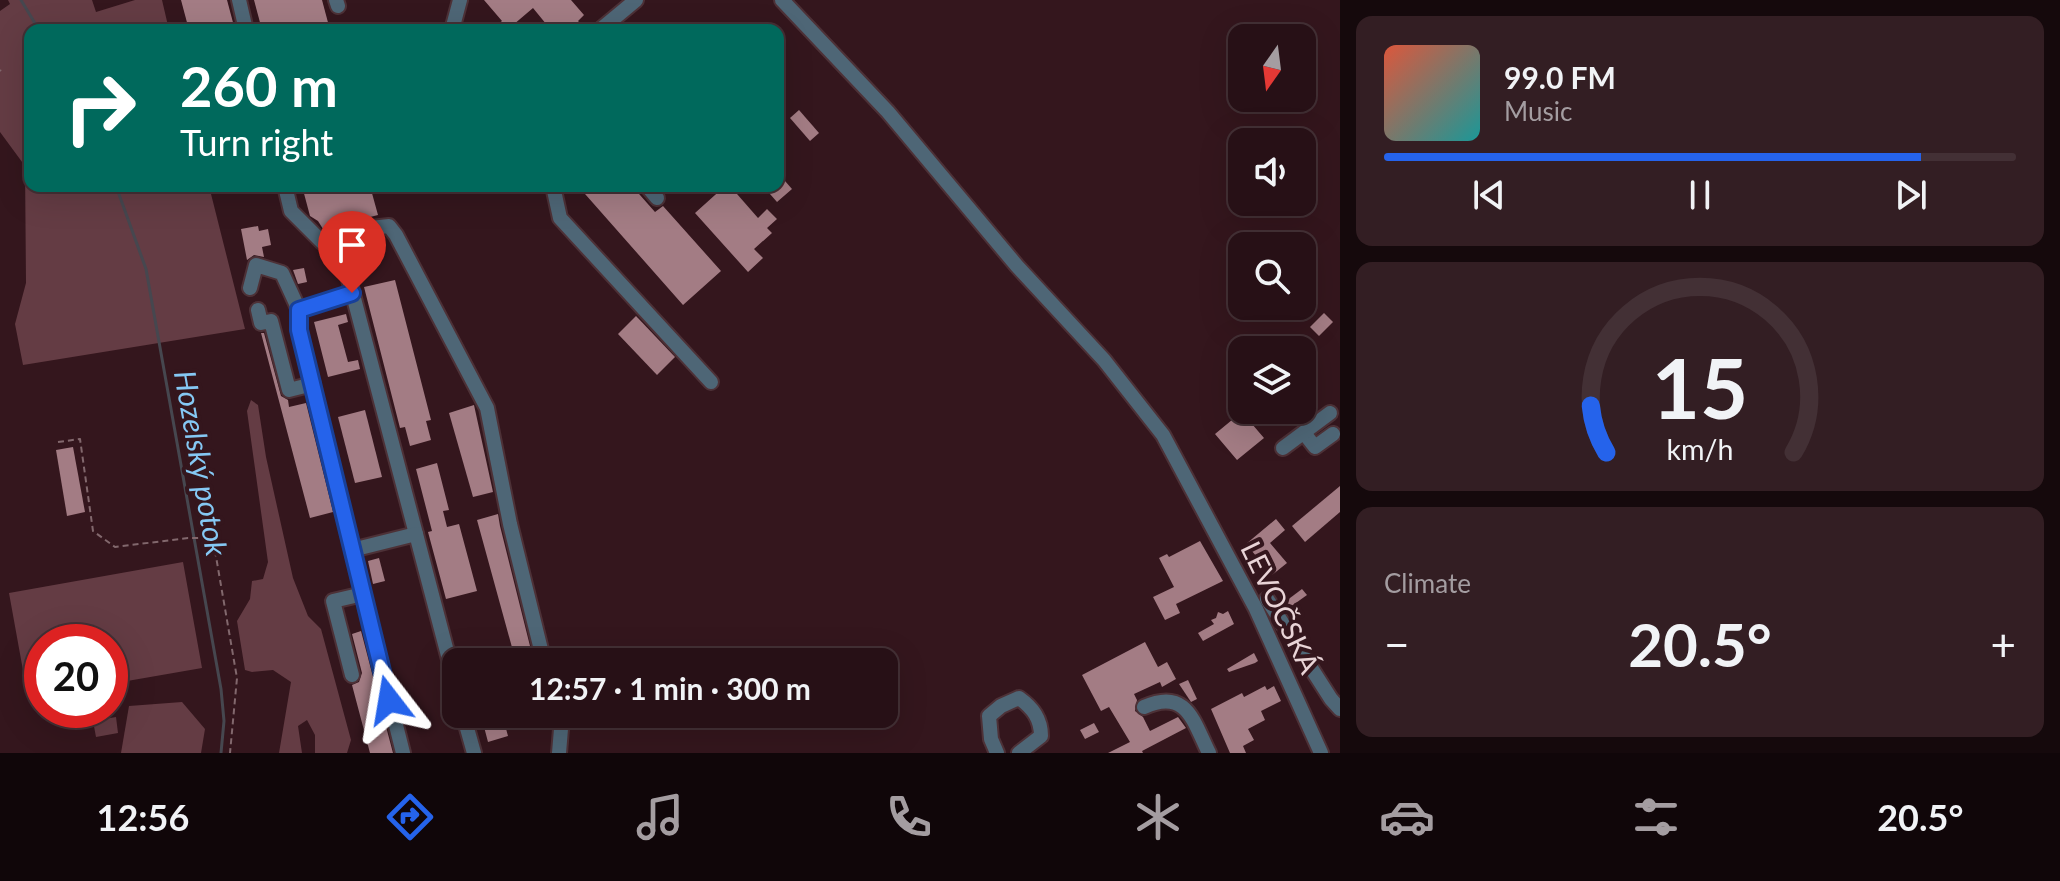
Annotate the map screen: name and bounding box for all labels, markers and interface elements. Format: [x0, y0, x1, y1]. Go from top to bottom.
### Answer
north arrow [1228, 24, 1316, 112]
map controls [1228, 24, 1316, 424]
text: 260 m [180, 52, 338, 119]
icon: right [48, 56, 152, 160]
text: 99.0 FM [1504, 59, 1616, 95]
text: Music [1504, 95, 1572, 127]
text: Turn right [180, 120, 333, 164]
button: sound [1228, 128, 1316, 216]
icon: previous [1467, 173, 1511, 217]
icon: pause [1678, 173, 1722, 217]
icon: next [1889, 173, 1933, 217]
pin [318, 211, 386, 293]
icon: arrive [330, 223, 374, 267]
button: search [1228, 232, 1316, 320]
button: layers [1228, 336, 1316, 424]
text: 15 [1652, 336, 1748, 436]
water label: Hozelský potok [168, 367, 236, 559]
text: km/h [1667, 432, 1733, 466]
street label: LEVOČSKÁ [1234, 535, 1328, 679]
text: Climate [1384, 567, 1471, 599]
text: 20.5° [1628, 608, 1772, 680]
text: − [1384, 618, 1410, 670]
text: + [1990, 618, 2016, 670]
speed limit sign: 20 [24, 624, 128, 728]
position arrow [347, 658, 431, 742]
text: 12:57 · 1 min · 300 m [529, 670, 811, 706]
icon: directions [382, 789, 438, 845]
icon: music [632, 789, 688, 845]
icon: phone [881, 789, 937, 845]
icon: climate [1130, 789, 1186, 845]
icon: car [1379, 789, 1435, 845]
icon: filters [1628, 789, 1684, 845]
text: 12:56 [97, 795, 189, 839]
text: 20.5° [1877, 795, 1963, 839]

